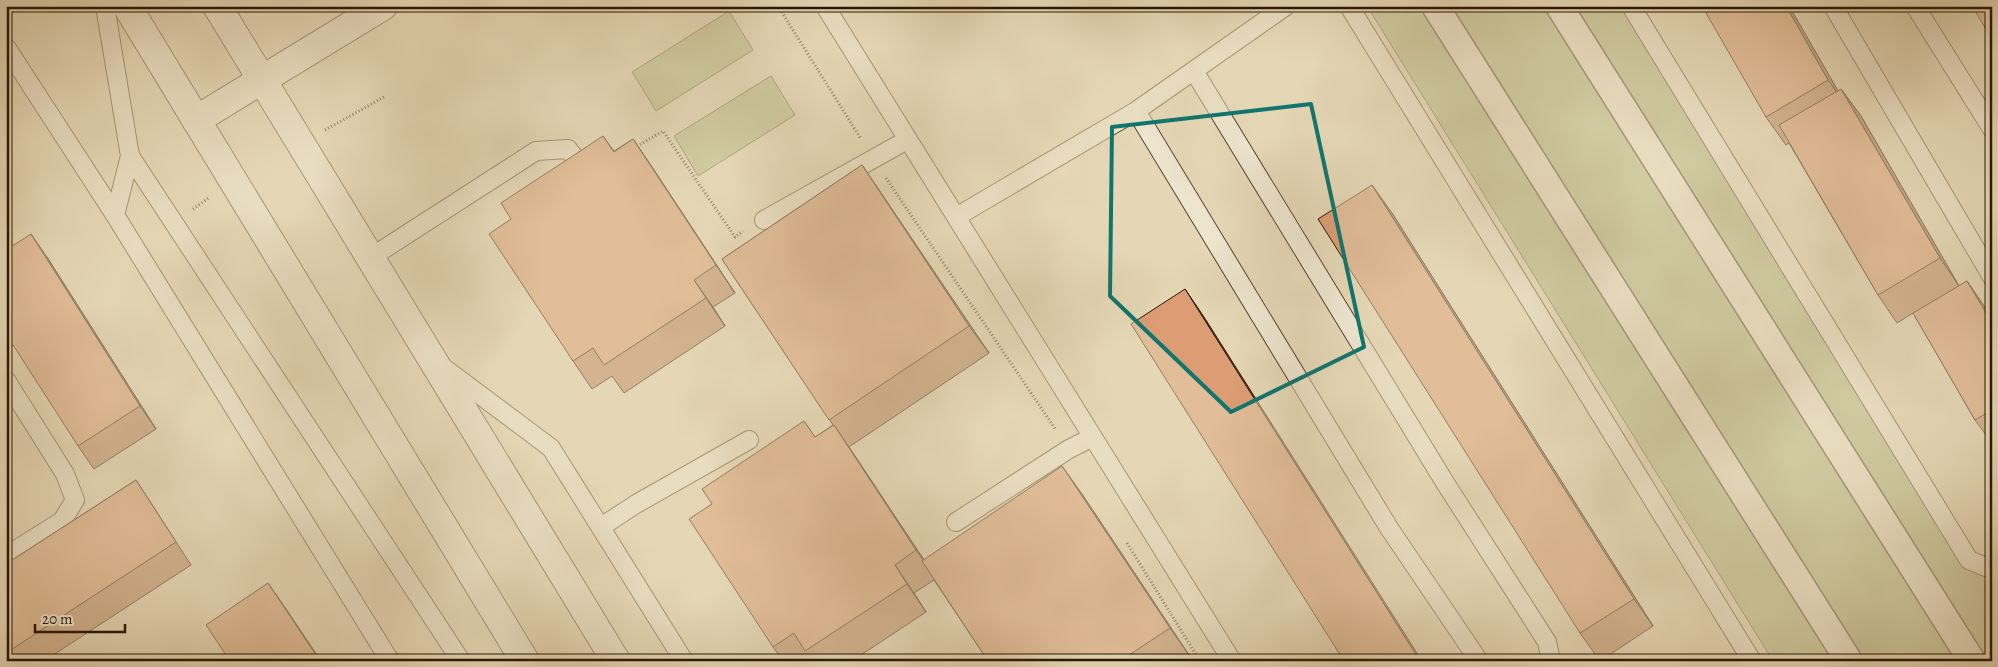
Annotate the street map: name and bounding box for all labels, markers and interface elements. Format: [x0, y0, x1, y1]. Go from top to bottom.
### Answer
scale bar [35, 602, 125, 634]
text: 20 m [42, 609, 73, 629]

